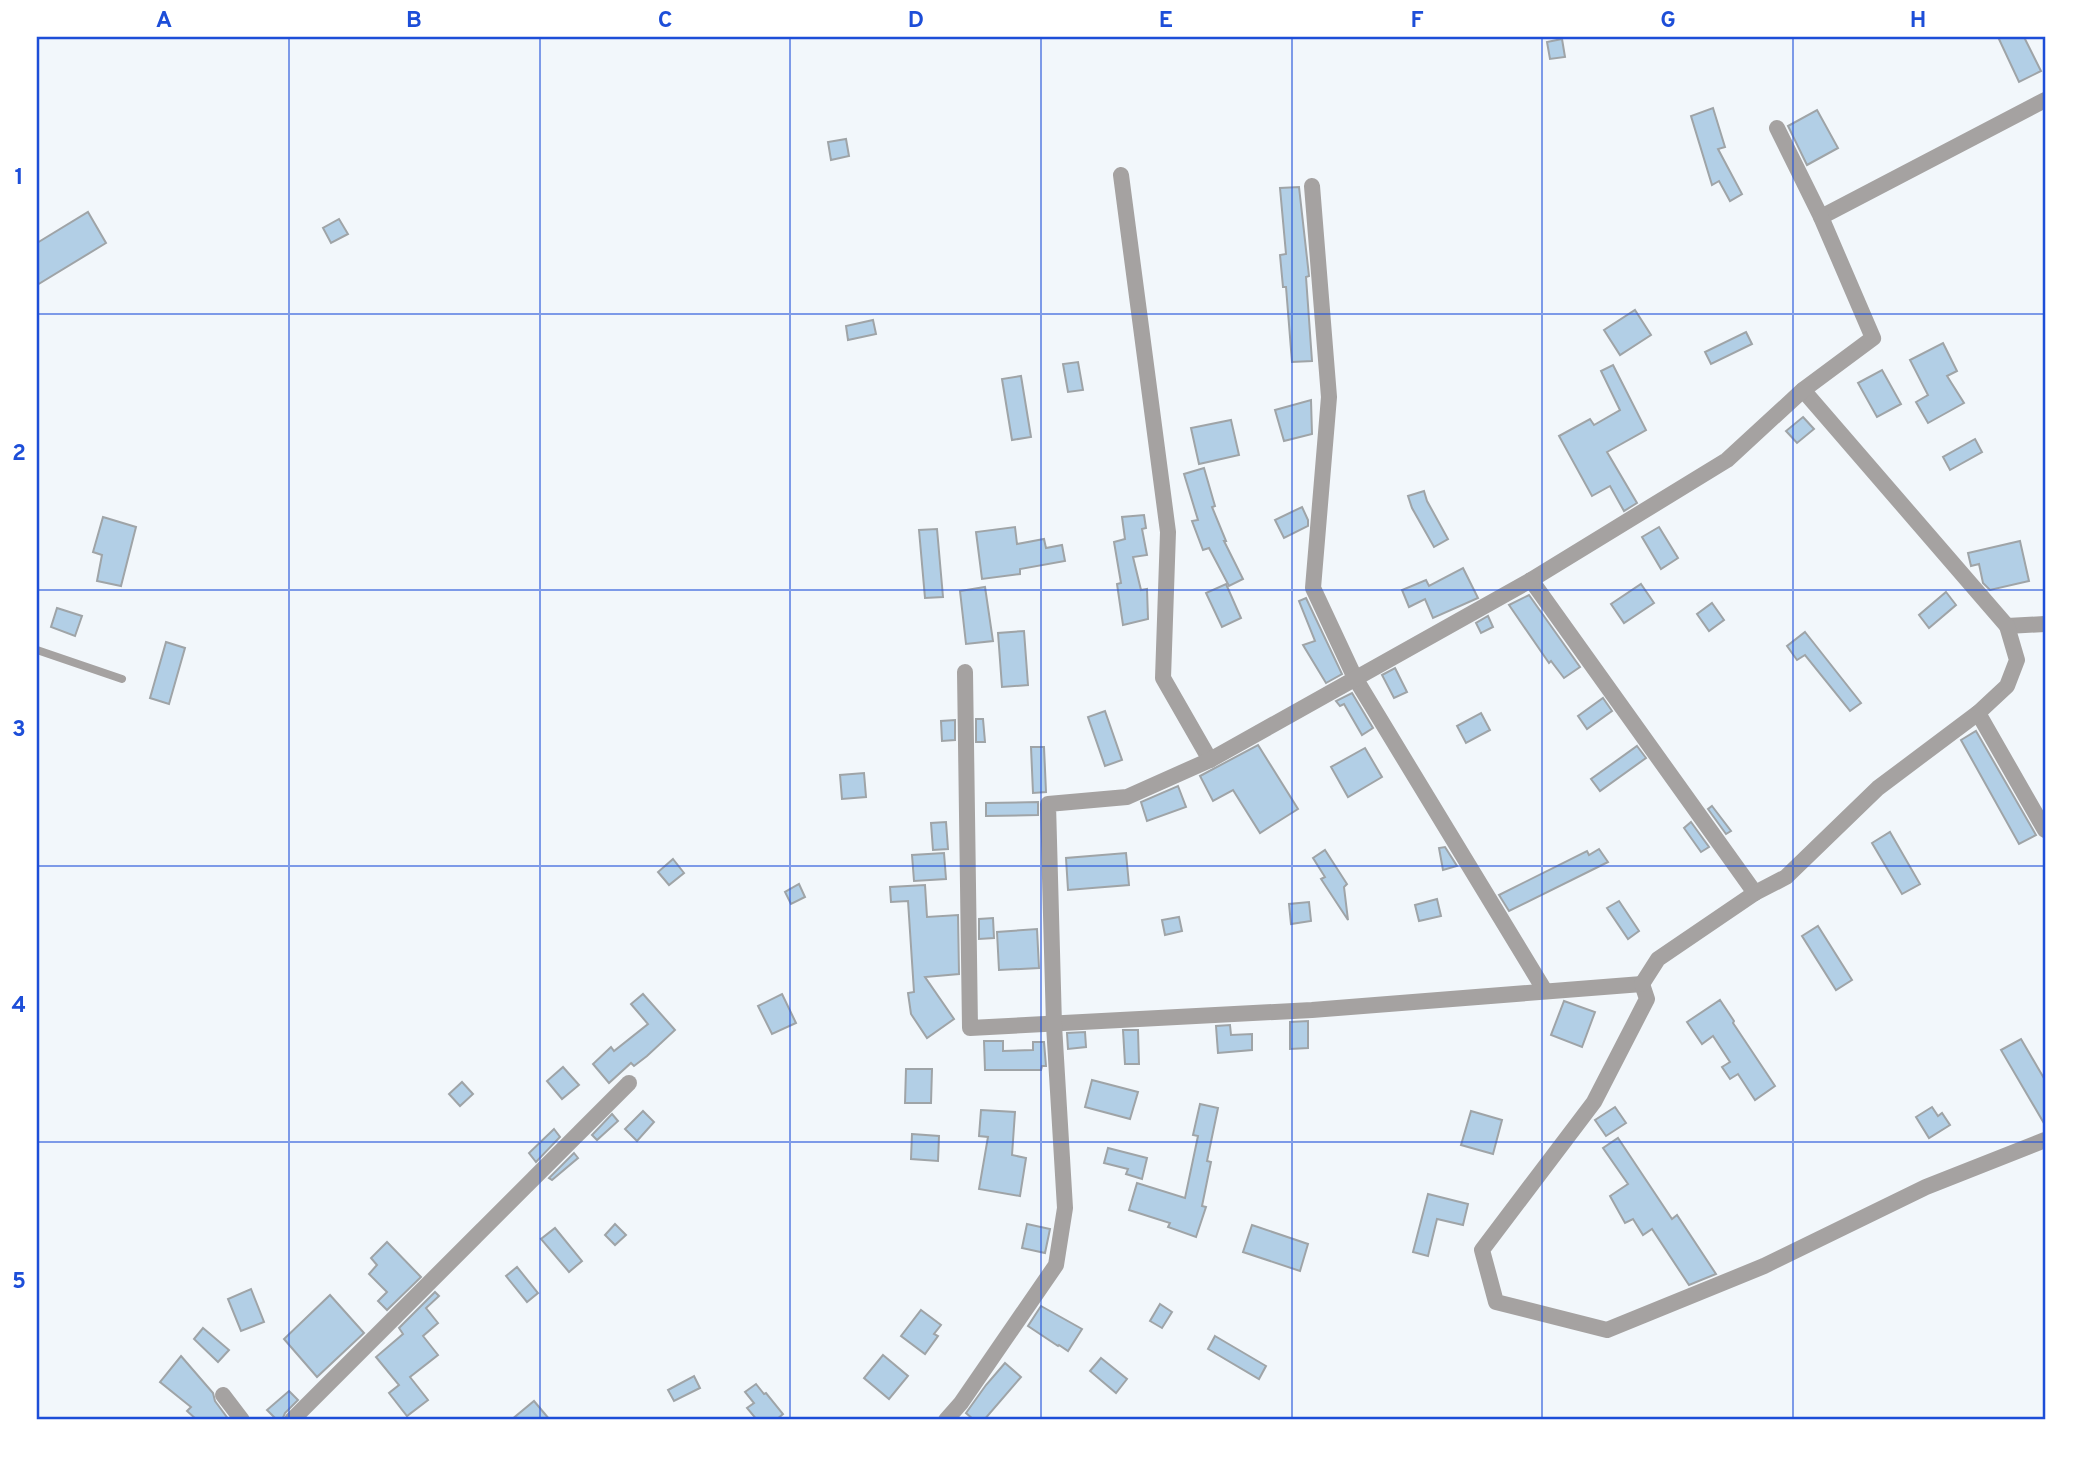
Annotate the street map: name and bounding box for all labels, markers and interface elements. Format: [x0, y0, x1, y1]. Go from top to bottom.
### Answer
text: A [156, 7, 172, 36]
text: B [406, 7, 422, 36]
text: C [658, 7, 672, 36]
text: D [908, 7, 924, 36]
text: E [1159, 7, 1173, 36]
text: F [1410, 7, 1424, 36]
text: G [1660, 7, 1676, 36]
text: H [1910, 7, 1926, 36]
text: 1 [14, 164, 24, 193]
text: 2 [12, 440, 26, 469]
text: 3 [12, 716, 26, 745]
text: 4 [12, 992, 26, 1021]
text: 5 [12, 1268, 26, 1297]

